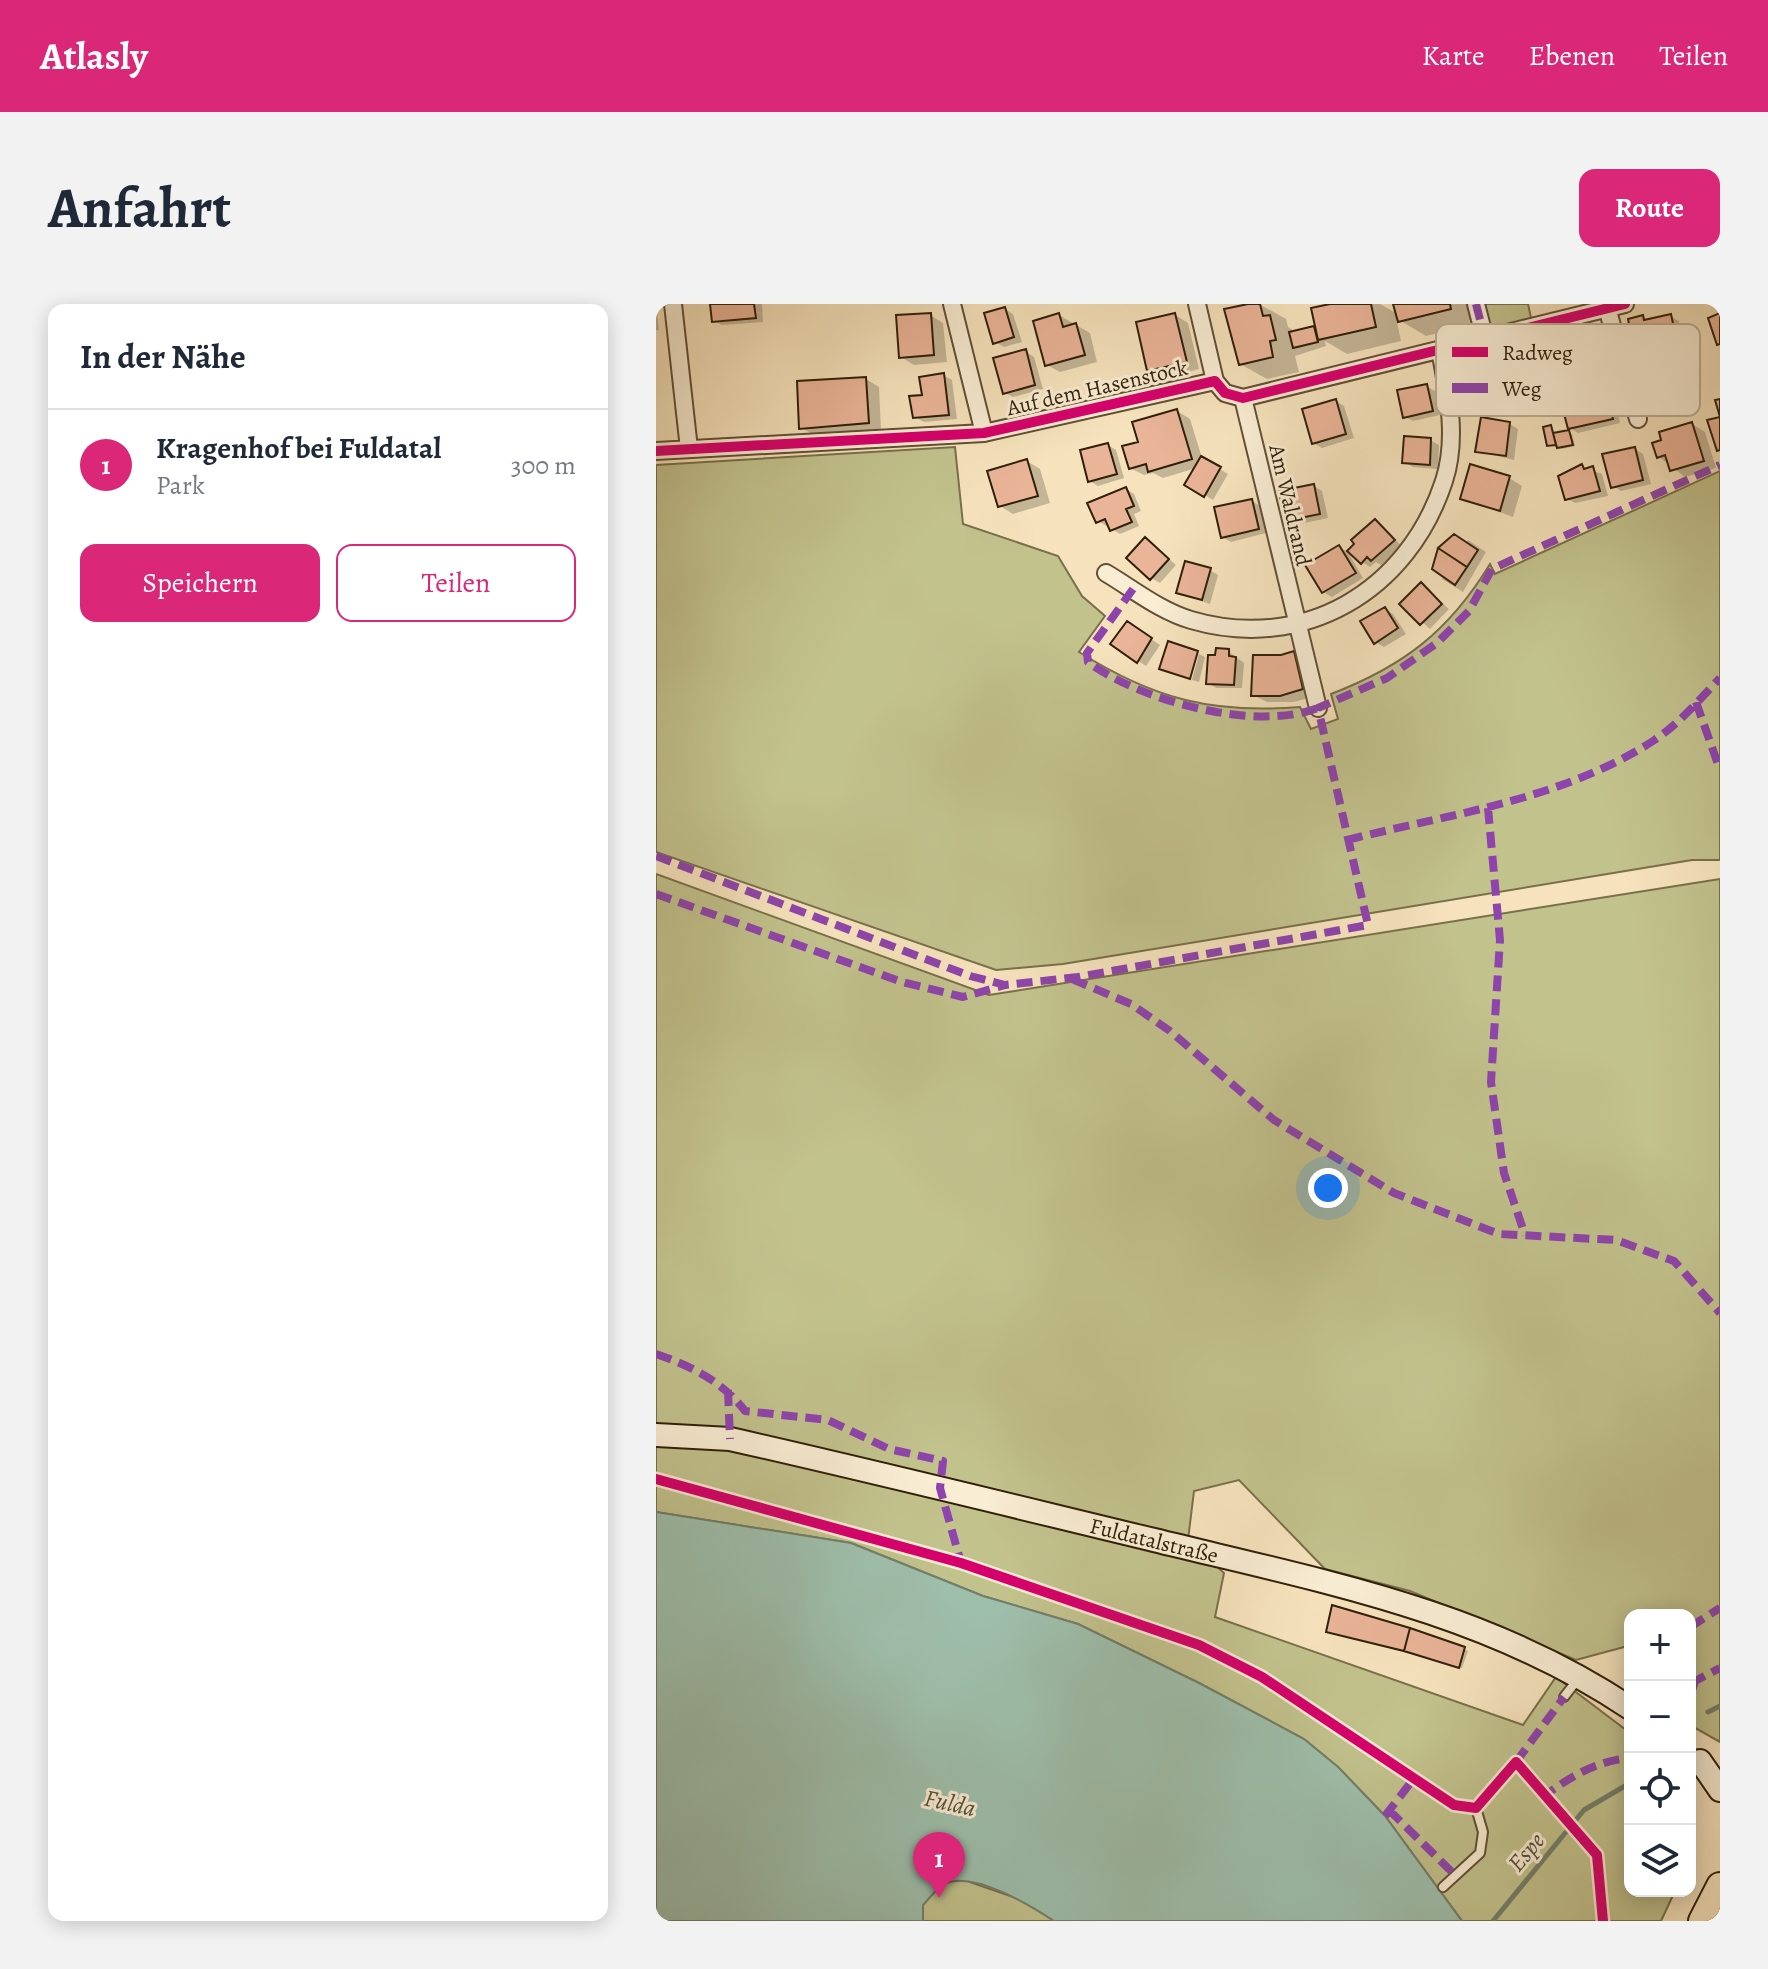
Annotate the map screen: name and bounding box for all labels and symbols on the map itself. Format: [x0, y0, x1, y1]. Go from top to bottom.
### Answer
legend [1436, 324, 1700, 416]
text: Radweg [1502, 338, 1573, 368]
street label: Auf dem Hasenstock [1003, 353, 1191, 424]
text: Weg [1501, 374, 1542, 404]
street label: Am Waldrand [1261, 441, 1319, 569]
your location [1308, 1168, 1348, 1208]
street label: Fuldatalstraße [1087, 1511, 1221, 1571]
water label: Fulda [921, 1782, 979, 1824]
water label: Espe [1500, 1826, 1552, 1878]
pin: 1 [913, 1832, 965, 1898]

